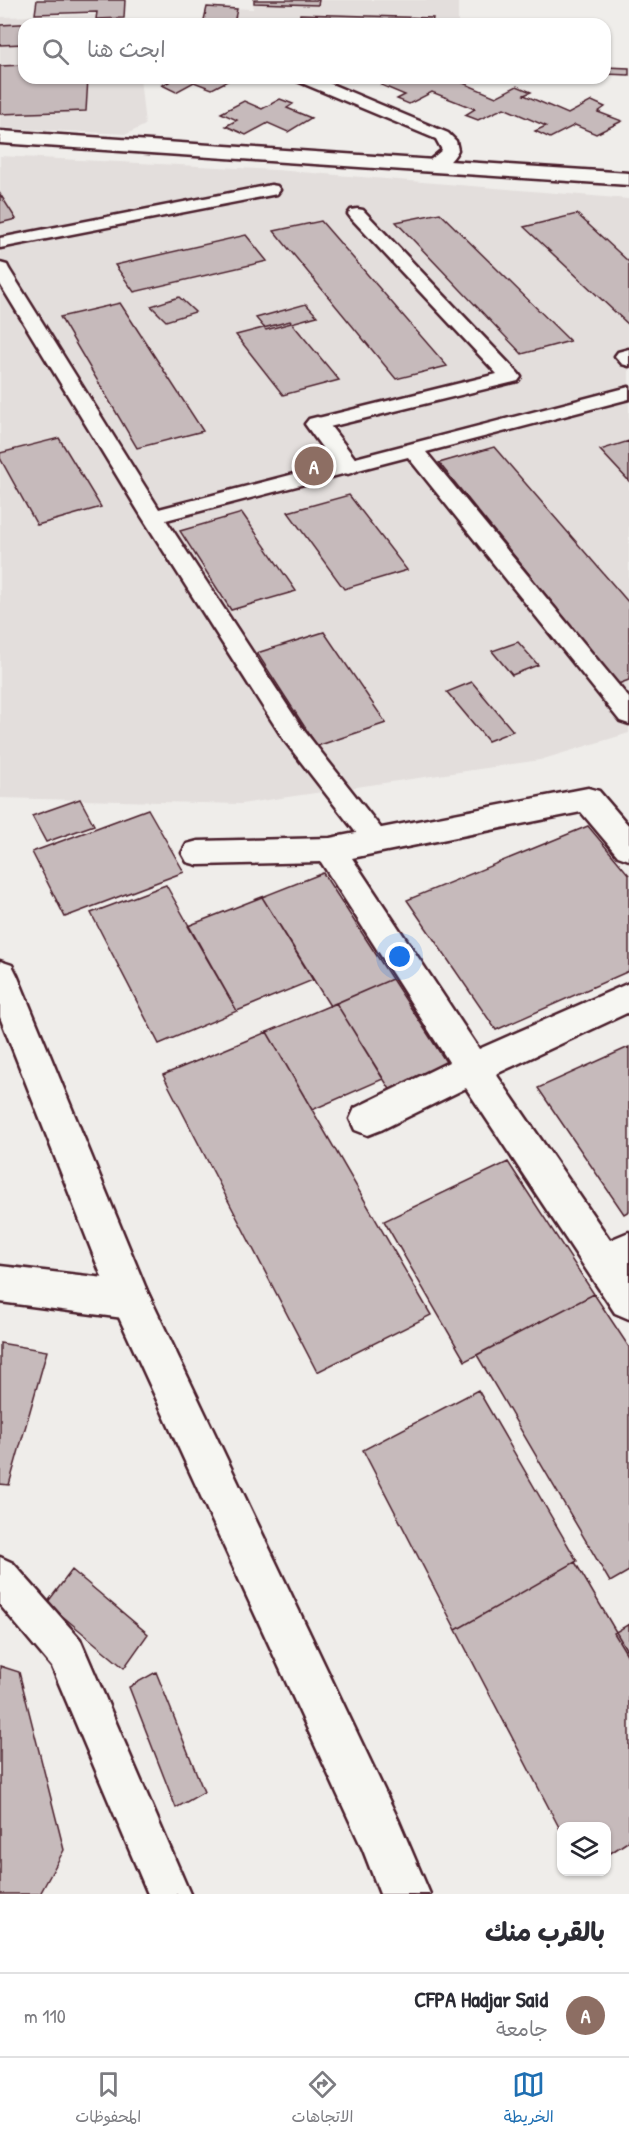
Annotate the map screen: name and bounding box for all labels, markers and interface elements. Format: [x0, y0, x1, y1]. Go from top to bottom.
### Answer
search box [18, 18, 611, 84]
text: ابحث هنا [87, 34, 166, 64]
icon: search [39, 35, 72, 68]
pin: A [294, 444, 334, 488]
your location [385, 942, 414, 971]
map controls [557, 1822, 611, 1876]
button: layers [557, 1822, 611, 1876]
text: بالقرب منك [485, 1914, 605, 1949]
text: CFPA Hadjar Said [414, 1984, 548, 2014]
text: 110 m [24, 2002, 66, 2029]
text: A [581, 2002, 590, 2029]
text: جامعة [496, 2015, 548, 2042]
tab: المحفوظات [75, 2068, 141, 2131]
tab: الاتجاهات [292, 2068, 353, 2131]
tab: الخريطة [504, 2068, 554, 2131]

